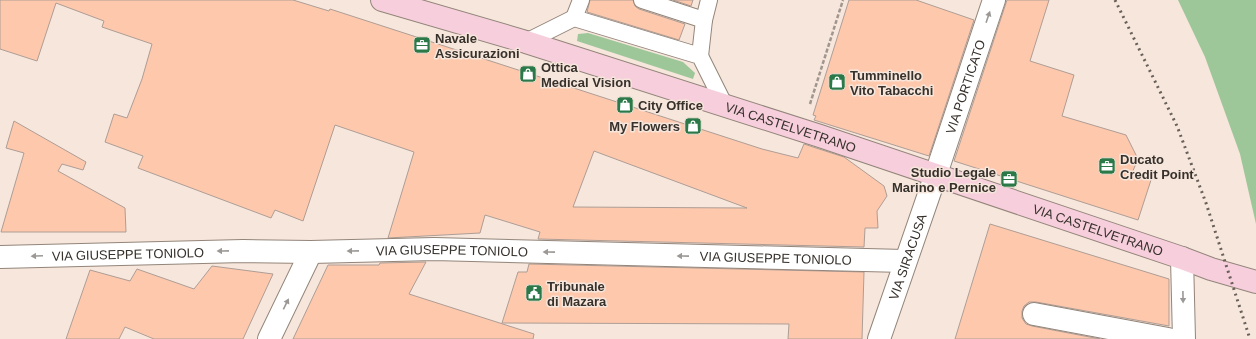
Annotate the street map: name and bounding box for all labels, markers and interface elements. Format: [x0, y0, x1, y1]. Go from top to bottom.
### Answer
one-way arrow [985, 11, 991, 23]
place label: Navale Assicurazioni [435, 31, 520, 61]
office icon: Navale Assicurazioni [412, 35, 432, 55]
street label: VIA PORTICATO [943, 38, 988, 136]
place label: Ottica Medical Vision [541, 60, 631, 90]
shop icon: Ottica Medical Vision [518, 64, 538, 84]
place label: Tumminello Vito Tabacchi [850, 68, 933, 98]
shop icon: Tumminello Vito Tabacchi [827, 72, 847, 92]
shop icon: City Office [615, 95, 635, 115]
place label: City Office [638, 98, 703, 113]
street label: VIA CASTELVETRANO [723, 99, 858, 156]
shop icon: My Flowers [683, 116, 703, 136]
place label: My Flowers [609, 119, 680, 134]
place label: Ducato Credit Point [1120, 152, 1194, 182]
office icon: Ducato Credit Point [1097, 156, 1117, 176]
place label: Studio Legale Marino e Pernice [892, 165, 996, 195]
office icon: Studio Legale Marino e Pernice [999, 169, 1019, 189]
street label: VIA CASTELVETRANO [1031, 201, 1165, 259]
street label: VIA SIRACUSA [886, 211, 930, 302]
street label: VIA GIUSEPPE TONIOLO [376, 242, 528, 259]
street label: VIA GIUSEPPE TONIOLO [52, 245, 204, 264]
one-way arrow [216, 248, 229, 254]
one-way arrow [346, 248, 359, 254]
one-way arrow [543, 249, 555, 256]
street label: VIA GIUSEPPE TONIOLO [700, 249, 852, 268]
one-way arrow [677, 252, 689, 259]
one-way arrow [30, 253, 43, 259]
place label: Tribunale di Mazara [547, 279, 607, 309]
public building icon: Tribunale di Mazara [524, 283, 544, 303]
one-way arrow [1180, 291, 1186, 304]
one-way arrow [283, 298, 289, 310]

